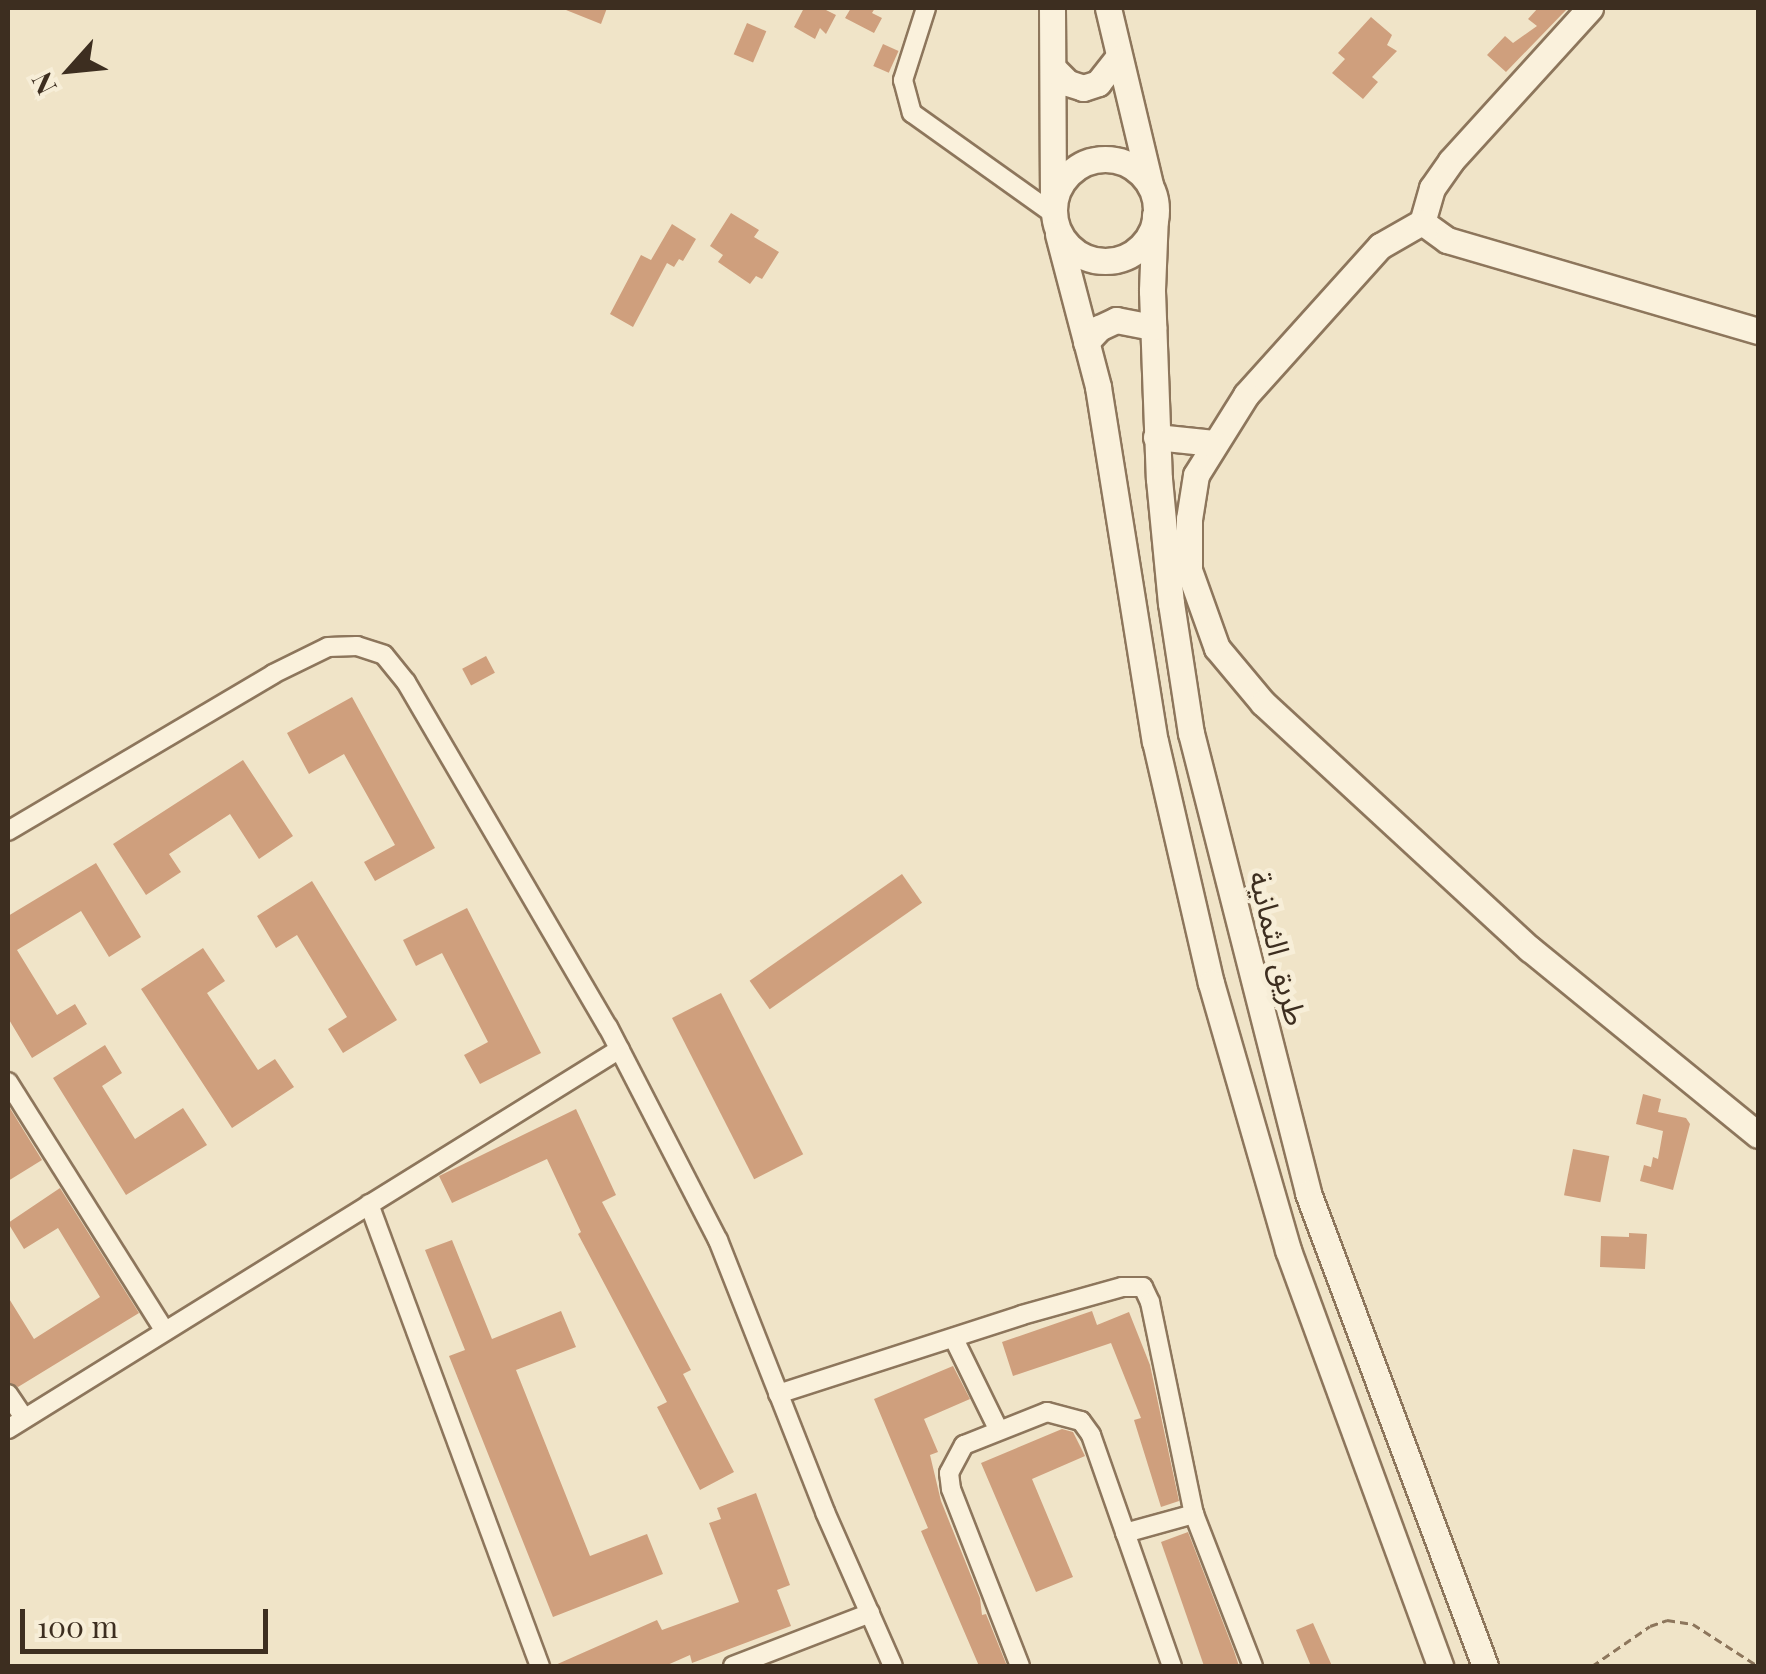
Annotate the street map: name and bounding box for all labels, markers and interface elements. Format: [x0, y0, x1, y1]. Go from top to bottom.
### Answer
north arrow [20, 20, 120, 120]
text: N [22, 66, 64, 101]
street label: طريق الثمانية [1242, 867, 1316, 1029]
scale bar [25, 1589, 272, 1651]
text: 100 m [37, 1606, 118, 1646]

